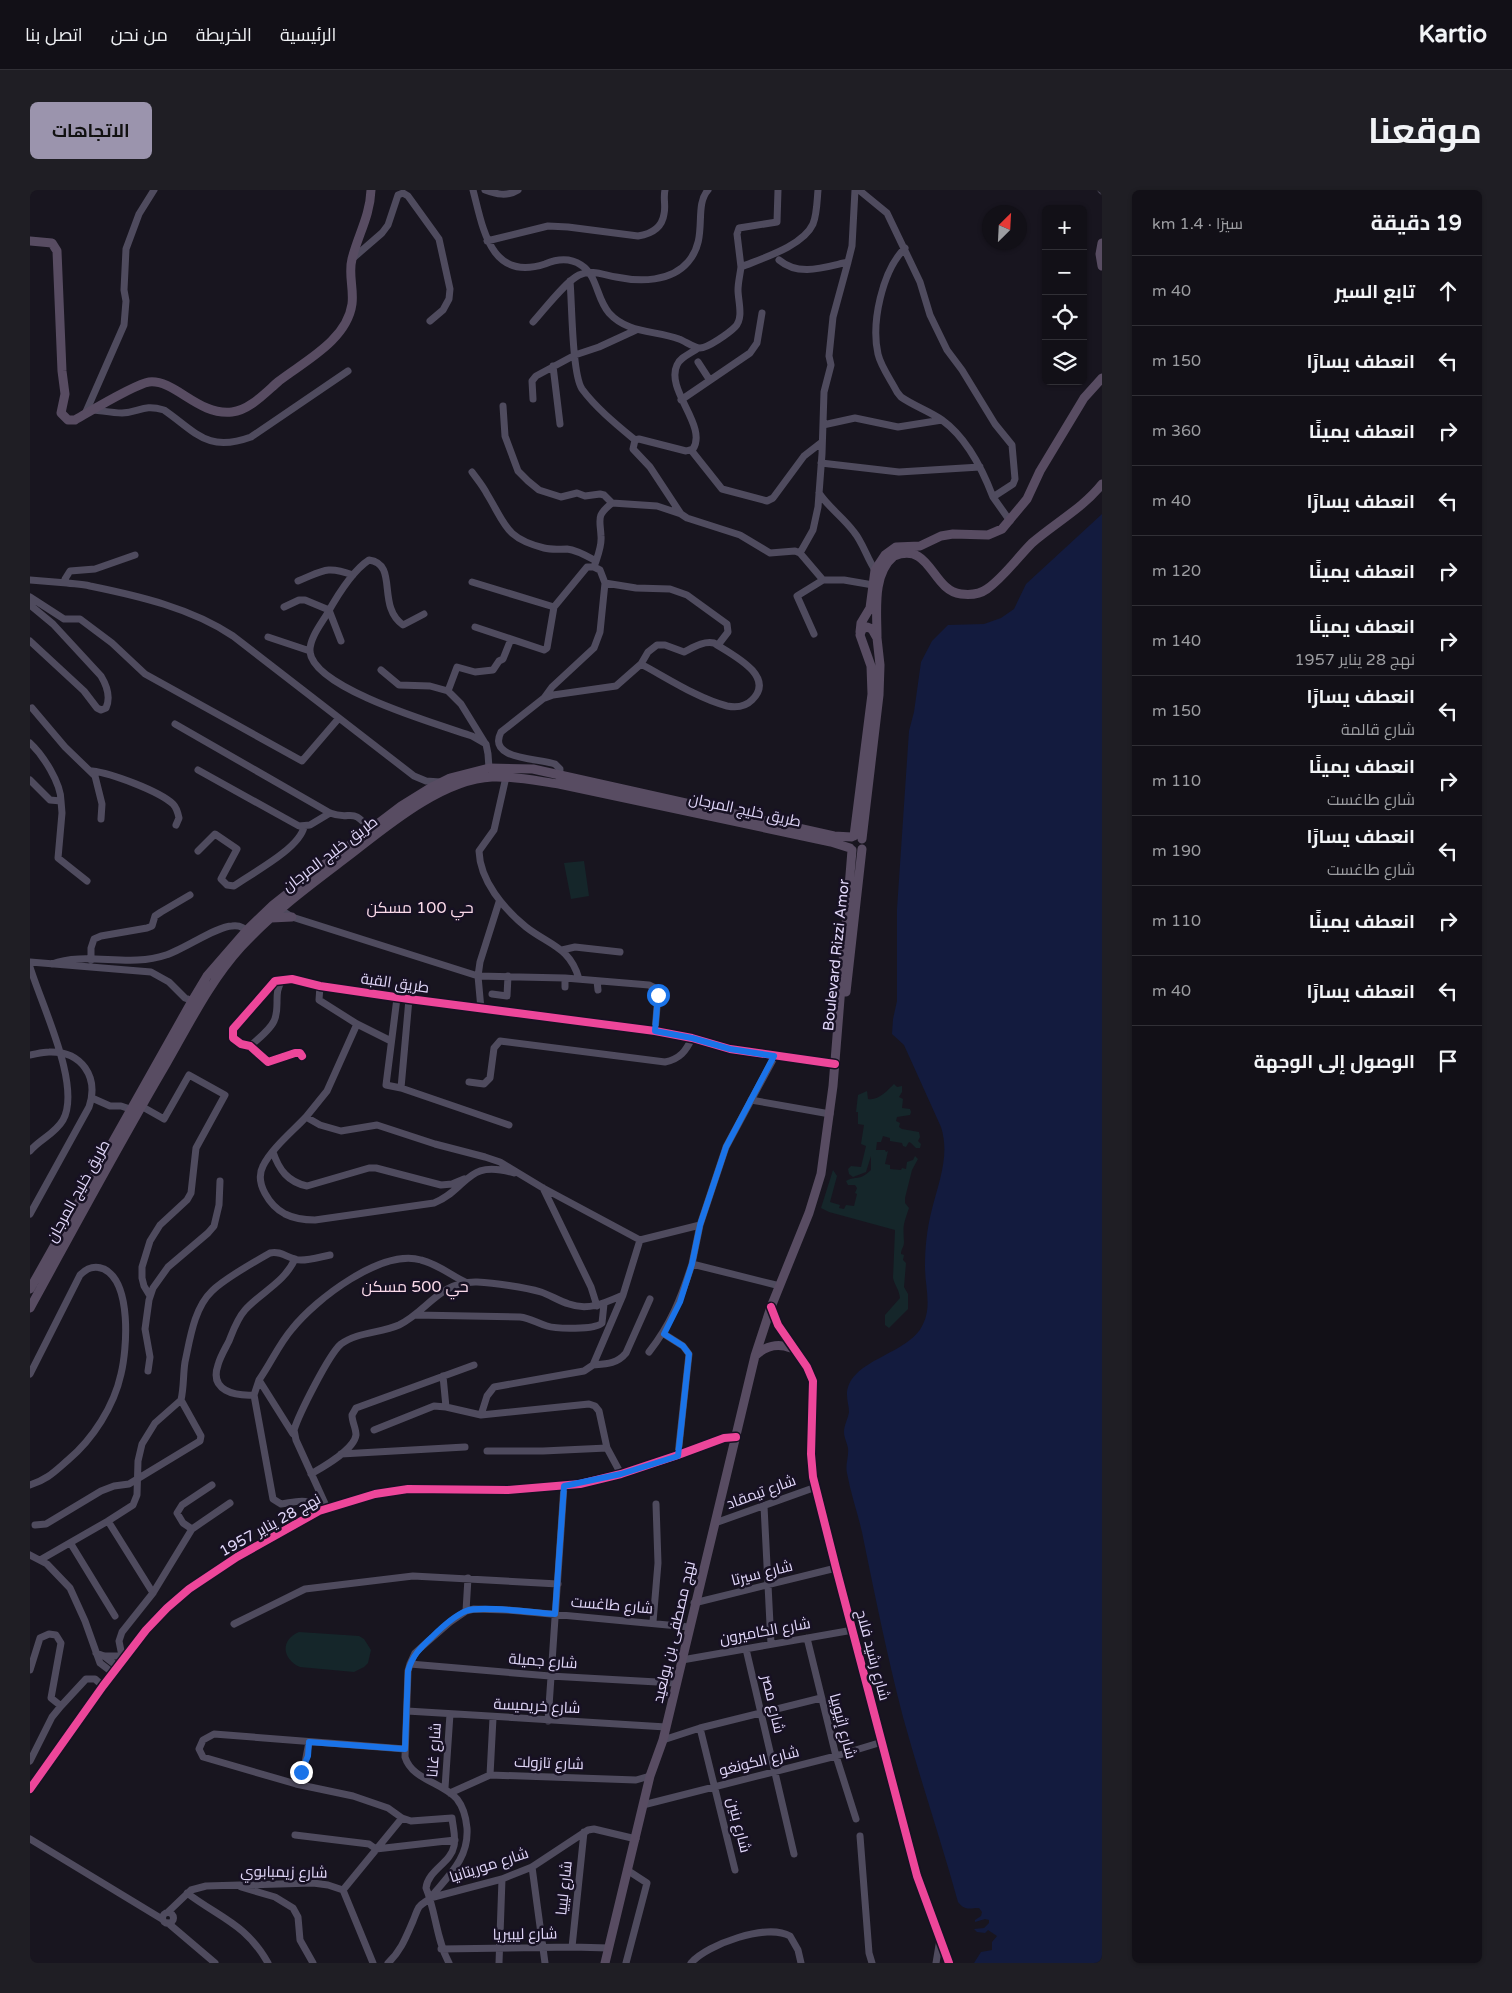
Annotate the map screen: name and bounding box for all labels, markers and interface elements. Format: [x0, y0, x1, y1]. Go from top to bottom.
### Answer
text: Kartio [1419, 20, 1487, 49]
text: اتصل بنا [25, 24, 83, 46]
text: من نحن [111, 24, 168, 46]
text: الخريطة [196, 24, 252, 46]
text: الرئيسية [280, 24, 336, 46]
button: الاتجاهات [30, 102, 152, 159]
text: موقعنا [1368, 111, 1482, 153]
north arrow [982, 205, 1027, 250]
map controls [1042, 205, 1087, 385]
button: + [1042, 205, 1087, 250]
text: 19 دقيقة [1371, 211, 1462, 236]
text: سيرًا · 1.4 km [1152, 214, 1243, 234]
button: − [1042, 250, 1087, 295]
icon: ahead [1434, 277, 1462, 305]
text: 40 m [1152, 281, 1191, 301]
text: تابع السير [1335, 281, 1415, 303]
button: locate [1042, 295, 1087, 340]
button: layers [1042, 340, 1087, 385]
icon: left [1434, 347, 1462, 375]
text: 150 m [1152, 351, 1201, 371]
text: انعطف يسارًا [1306, 351, 1415, 373]
icon: right [1434, 417, 1462, 445]
text: 360 m [1152, 421, 1201, 441]
text: انعطف يمينًا [1309, 421, 1415, 443]
icon: left [1434, 487, 1462, 515]
text: 40 m [1152, 491, 1191, 511]
text: انعطف يسارًا [1306, 491, 1415, 513]
icon: right [1434, 557, 1462, 585]
text: 120 m [1152, 561, 1201, 581]
text: انعطف يمينًا [1309, 561, 1415, 583]
text: انعطف يمينًا [1309, 616, 1415, 638]
icon: right [1434, 627, 1462, 655]
text: 140 m [1152, 631, 1201, 651]
text: نهج 28 يناير 1957 [1295, 650, 1415, 670]
text: انعطف يسارًا [1306, 686, 1415, 708]
icon: left [1434, 697, 1462, 725]
text: 150 m [1152, 701, 1201, 721]
text: شارع قالمة [1341, 720, 1415, 740]
text: انعطف يمينًا [1309, 756, 1415, 778]
icon: right [1434, 767, 1462, 795]
text: 110 m [1152, 771, 1201, 791]
street label: طريق خليج المرجان [687, 789, 803, 833]
text: شارع طاغست [1327, 790, 1415, 810]
street label: طريق خليج المرجان [279, 812, 382, 897]
text: انعطف يسارًا [1306, 826, 1415, 848]
icon: left [1434, 837, 1462, 865]
text: 190 m [1152, 841, 1201, 861]
text: شارع طاغست [1327, 860, 1415, 880]
street label: Boulevard Rizzi Amor [819, 878, 853, 1032]
district label: حي 100 مسكن [366, 898, 474, 921]
icon: right [1434, 907, 1462, 935]
text: 110 m [1152, 911, 1201, 931]
text: انعطف يمينًا [1309, 911, 1415, 933]
street label: طريق القبة [359, 969, 430, 998]
icon: left [1434, 977, 1462, 1005]
text: 40 m [1152, 981, 1191, 1001]
text: انعطف يسارًا [1306, 981, 1415, 1003]
route start [647, 984, 670, 1007]
icon: arrive [1434, 1047, 1462, 1075]
text: الوصول إلى الوجهة [1254, 1051, 1415, 1073]
street label: طريق خليج المرجان [42, 1137, 115, 1246]
district label: حي 500 مسكن [361, 1277, 469, 1300]
street label: شارع تيمقاد [724, 1471, 799, 1515]
street label: نهج 28 يناير 1957 [216, 1490, 325, 1562]
street label: شارع سيرتا [729, 1557, 795, 1591]
street label: نهج مصطفى بن بولعيد [649, 1559, 701, 1705]
street label: شارع طاغست [570, 1592, 654, 1620]
street label: شارع رشيد فلاح [850, 1608, 894, 1703]
street label: شارع الكاميرون [718, 1614, 812, 1650]
street label: شارع جميلة [508, 1650, 578, 1674]
street label: شارع مصر [755, 1672, 788, 1735]
street label: شارع إثيوبيا [824, 1691, 860, 1761]
street label: شارع خريميسة [493, 1695, 581, 1719]
street label: شارع غانا [423, 1722, 447, 1778]
street label: شارع الكونغو [717, 1742, 801, 1782]
street label: شارع تازولت [514, 1753, 584, 1775]
route end [290, 1761, 313, 1784]
street label: شارع بنين [722, 1796, 755, 1855]
street label: شارع موريتانيا [447, 1844, 531, 1888]
street label: شارع ليبيا [552, 1860, 578, 1916]
street label: شارع زيمبابوي [240, 1862, 328, 1885]
street label: شارع ليبيريا [493, 1924, 557, 1946]

